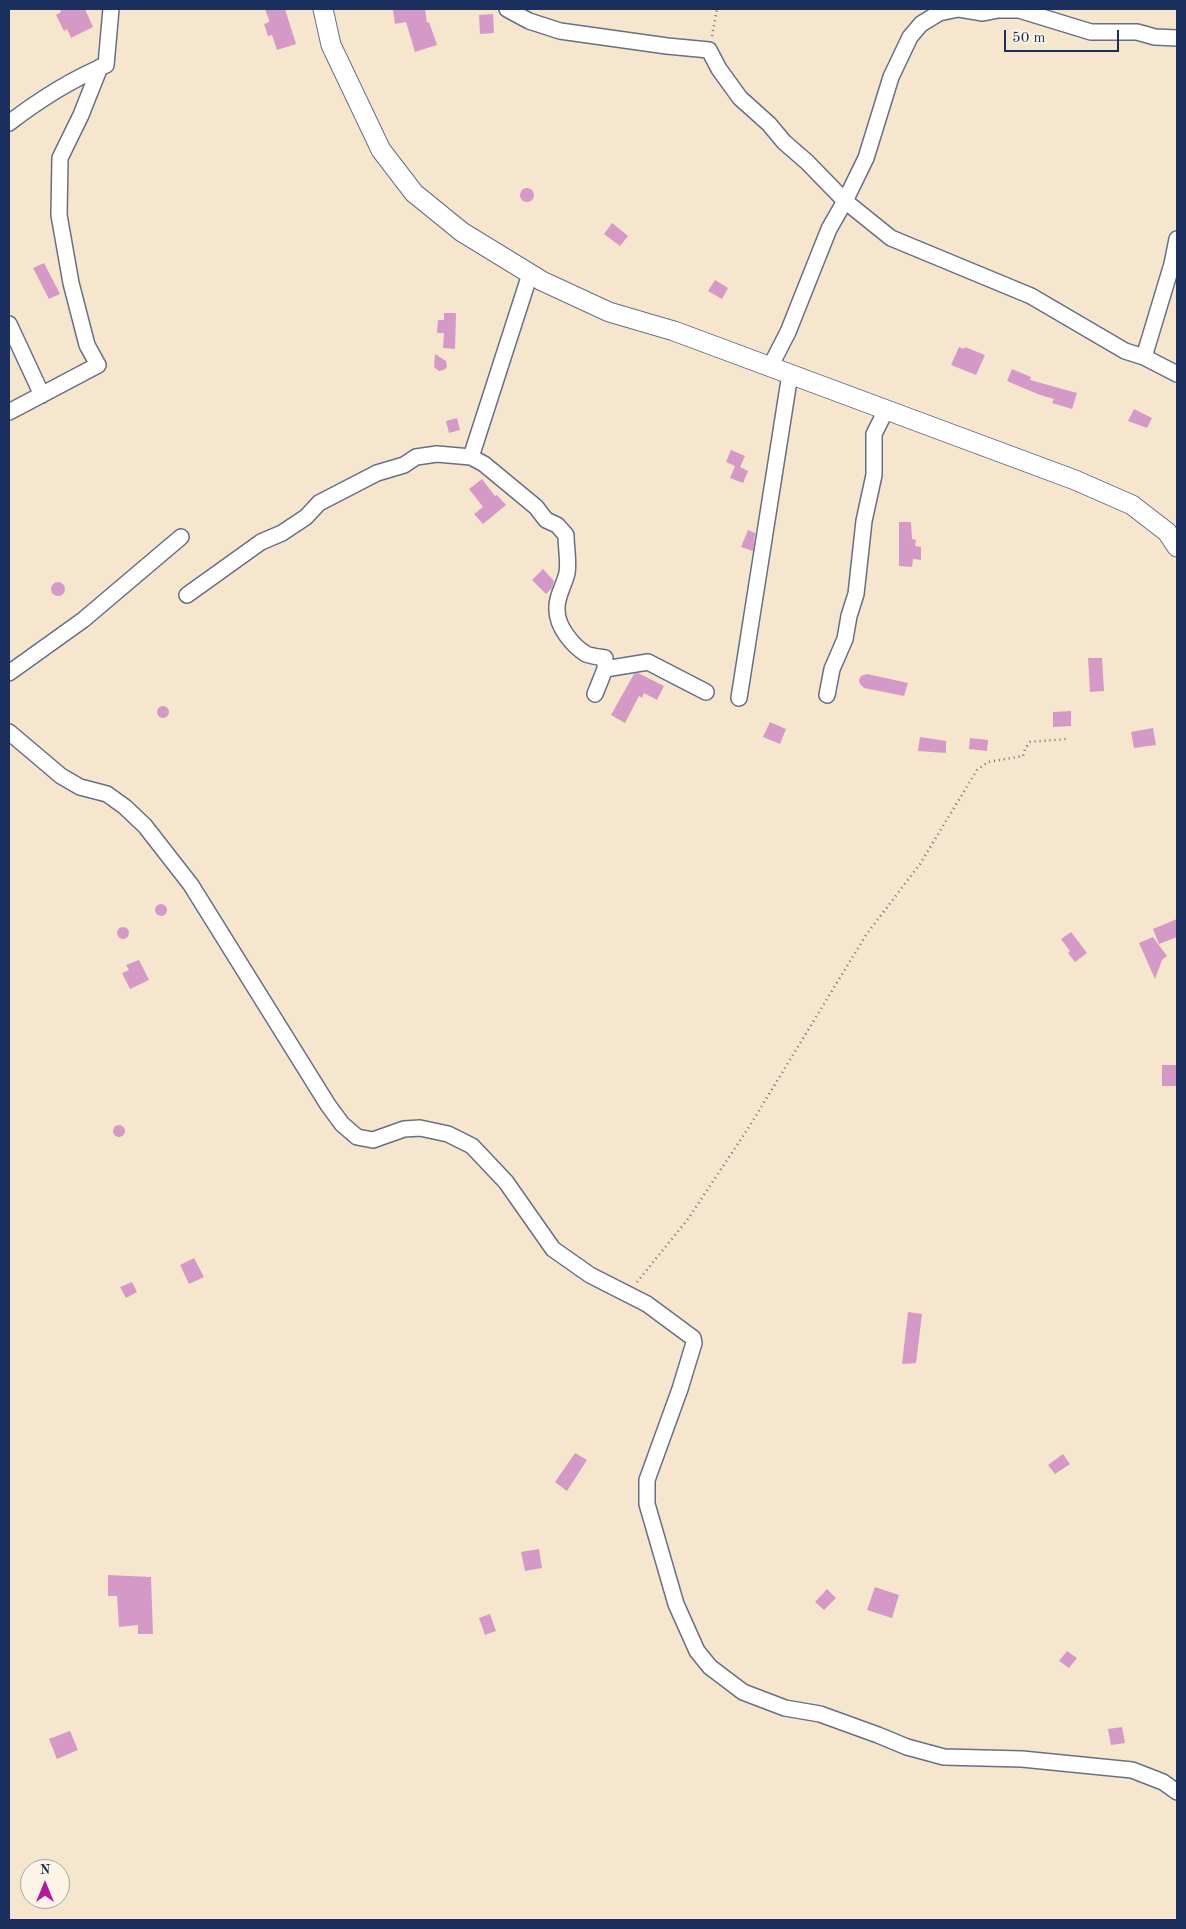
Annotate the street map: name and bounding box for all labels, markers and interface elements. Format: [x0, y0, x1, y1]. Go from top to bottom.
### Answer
scale bar [1006, 20, 1121, 52]
text: 50 m [1012, 31, 1046, 46]
north arrow [20, 1859, 70, 1909]
text: N [40, 1863, 50, 1877]

